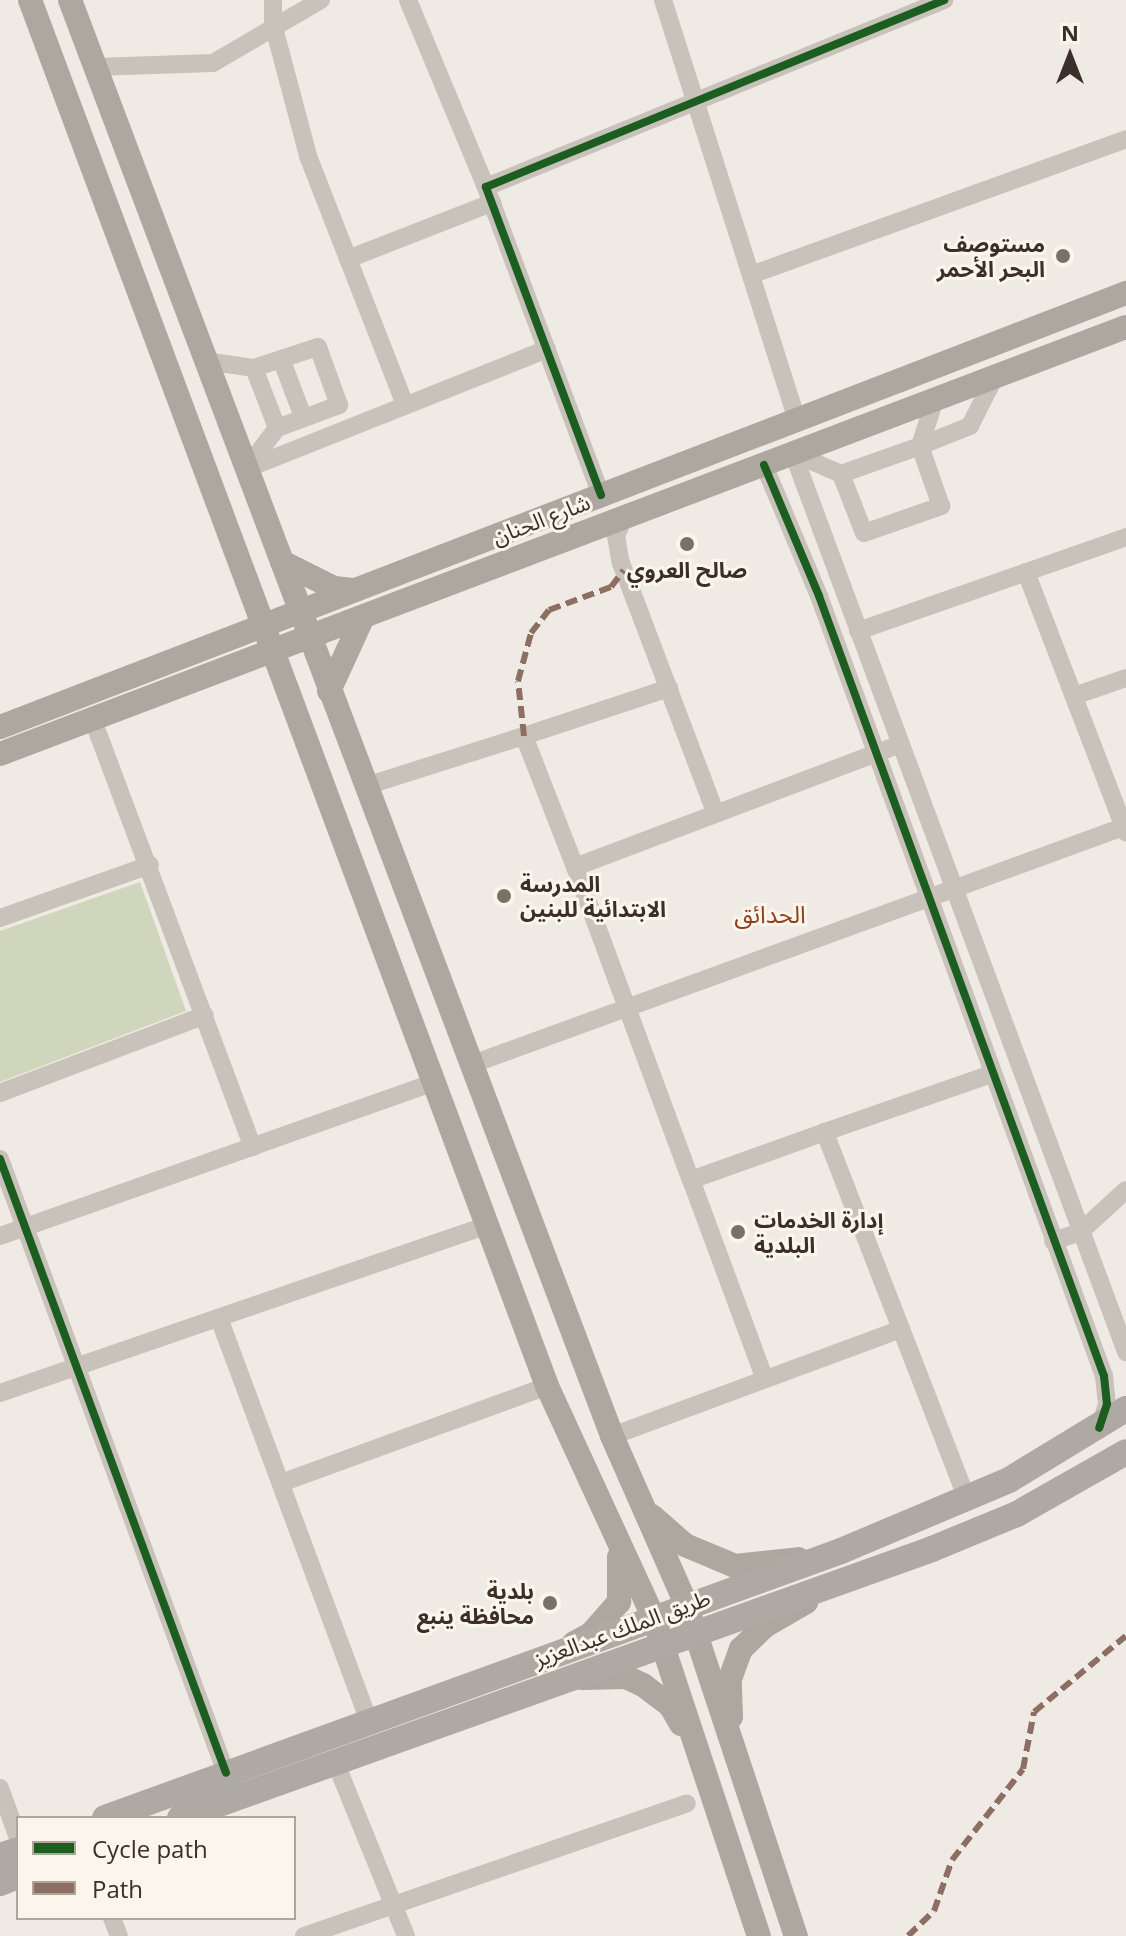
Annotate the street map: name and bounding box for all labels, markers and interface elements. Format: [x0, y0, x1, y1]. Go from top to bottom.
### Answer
north arrow [1030, 16, 1110, 96]
text: N [1061, 17, 1079, 47]
place label: مستوصف البحر الأحمر [937, 230, 1045, 282]
marker: مستوصف البحر الأحمر [1052, 245, 1074, 267]
street label: شارع الحنان [488, 488, 594, 550]
marker: صالح العروي [678, 535, 696, 553]
place label: صالح العروي [627, 557, 747, 583]
place label: المدرسة الابتدائية للبنين [520, 870, 666, 922]
marker: المدرسة الابتدائية للبنين [495, 887, 513, 905]
district label: الحدائق [734, 900, 806, 928]
place label: إدارة الخدمات البلدية [754, 1206, 883, 1258]
marker: إدارة الخدمات البلدية [729, 1223, 747, 1241]
place label: بلدية محافظة ينبع [417, 1577, 534, 1628]
street label: طريق الملك عبدالعزيز [530, 1584, 714, 1672]
marker: بلدية محافظة ينبع [541, 1594, 559, 1612]
legend [16, 1816, 296, 1920]
text: Cycle path [92, 1832, 208, 1865]
text: Path [92, 1872, 143, 1905]

